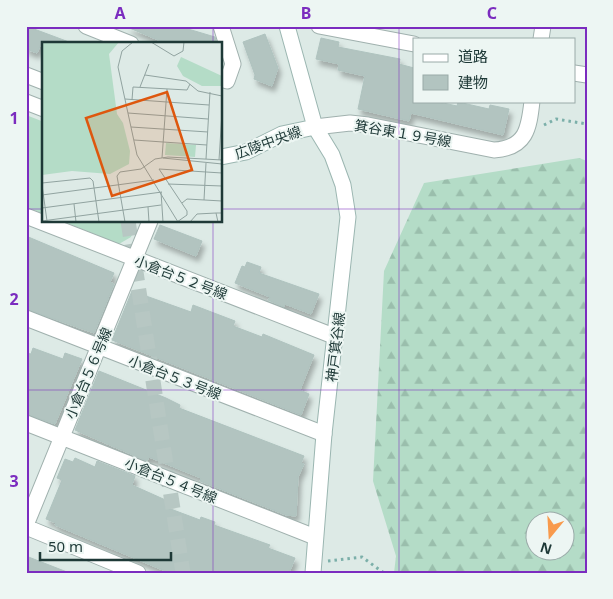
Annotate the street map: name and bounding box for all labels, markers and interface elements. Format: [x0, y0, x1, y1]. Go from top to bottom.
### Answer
text: A [114, 2, 126, 24]
text: B [301, 2, 311, 24]
text: C [487, 2, 497, 24]
legend [413, 38, 576, 102]
inset map [42, 42, 222, 222]
text: 道路 [458, 46, 488, 66]
text: 建物 [458, 72, 488, 92]
text: 1 [9, 107, 19, 129]
street label: 箕谷東１９号線 [353, 115, 453, 151]
street label: 広陵中央線 [232, 121, 304, 163]
street label: 小倉台５２号線 [132, 251, 230, 303]
text: 2 [9, 288, 19, 310]
street label: 神戸箕谷線 [321, 311, 349, 383]
street label: 小倉台５６号線 [60, 324, 116, 422]
street label: 小倉台５３号線 [126, 351, 224, 403]
street label: 小倉台５４号線 [122, 453, 220, 507]
text: 3 [9, 470, 19, 492]
north arrow [526, 512, 576, 562]
scale bar [40, 529, 171, 561]
text: 50 m [48, 536, 83, 556]
text: N [537, 538, 554, 560]

